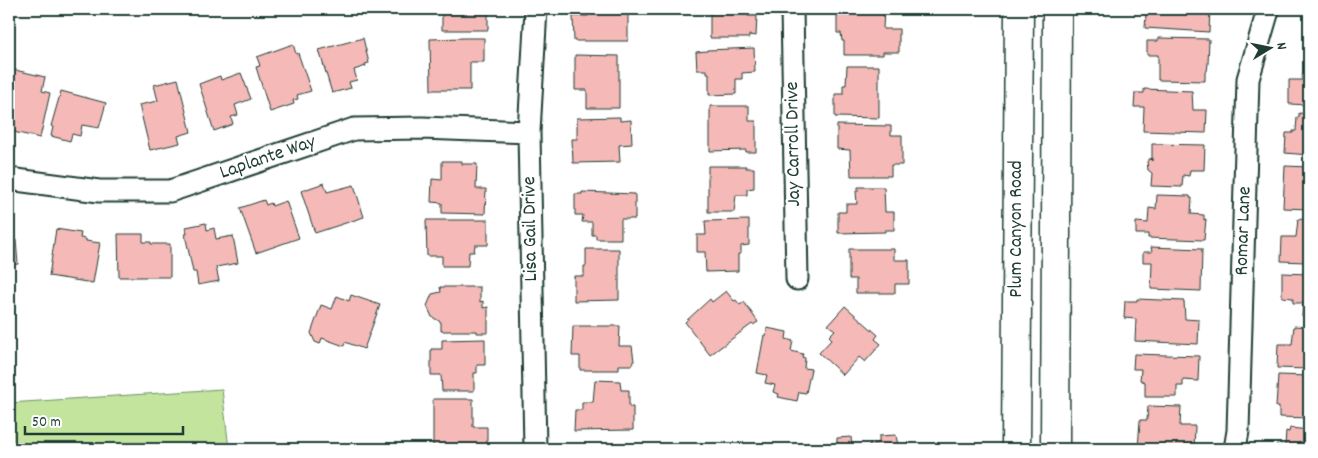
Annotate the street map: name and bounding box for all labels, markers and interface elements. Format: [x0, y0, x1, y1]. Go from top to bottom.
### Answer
north arrow [1246, 22, 1296, 72]
text: N [1270, 41, 1291, 51]
street label: Jay Carroll Drive [779, 81, 809, 207]
street label: Laplante Way [216, 128, 321, 187]
street label: Plum Canyon Road [1003, 160, 1031, 298]
street label: Lisa Gail Drive [516, 176, 546, 282]
street label: Romar Lane [1228, 186, 1260, 276]
scale bar [25, 403, 182, 435]
text: 50 m [32, 412, 61, 434]

